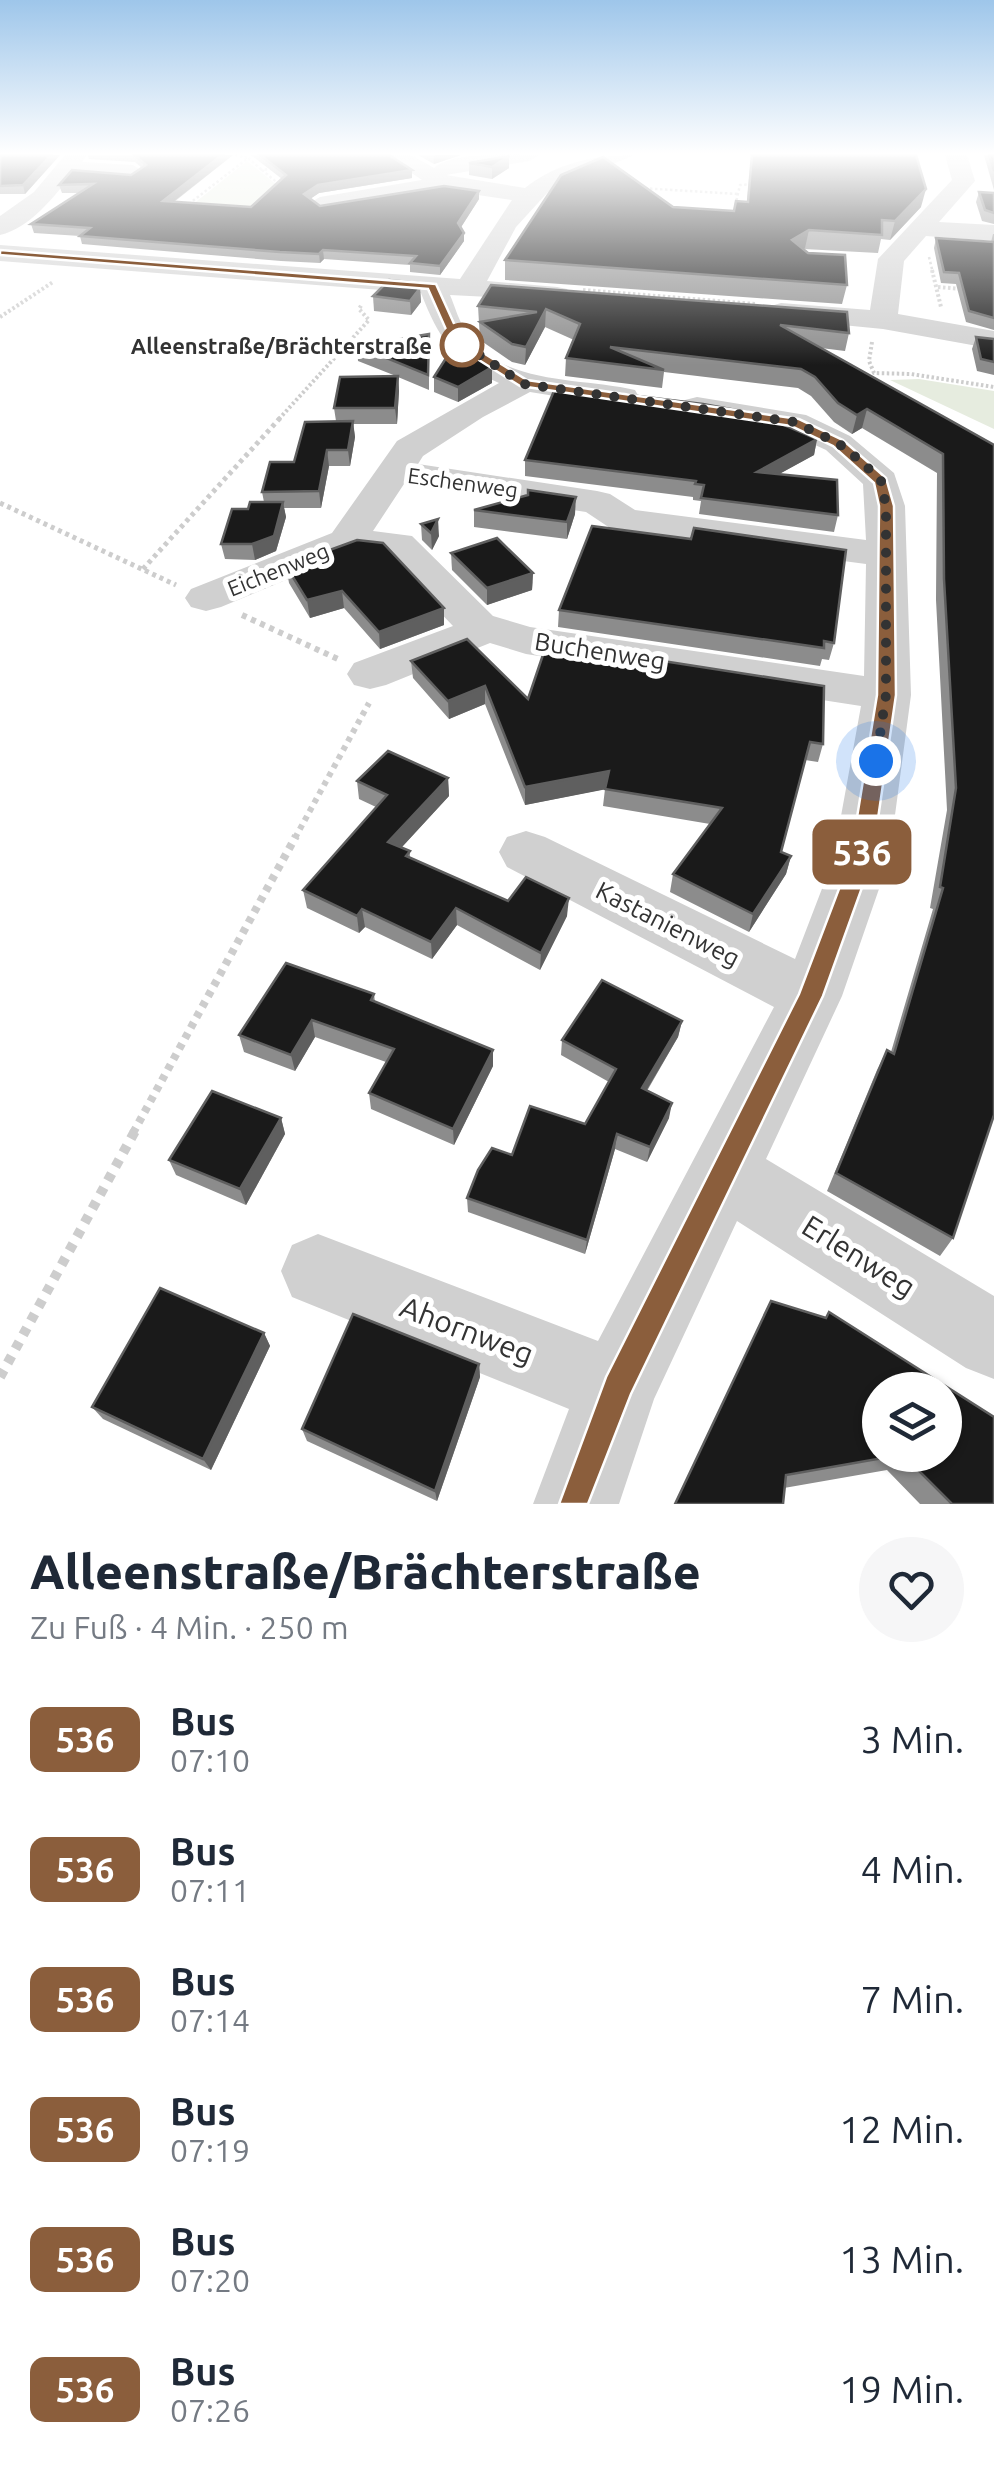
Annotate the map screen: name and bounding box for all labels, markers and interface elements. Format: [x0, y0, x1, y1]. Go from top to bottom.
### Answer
marker: Alleenstraße/Brächterstraße [441, 324, 483, 366]
place label: Alleenstraße/Brächterstraße [131, 333, 432, 358]
street label: Eschenweg [406, 462, 520, 502]
street label: Eichenweg [224, 537, 332, 601]
street label: Buchenweg [533, 627, 667, 675]
your location [851, 736, 901, 786]
line badge: 536 [804, 820, 920, 884]
text: 536 [832, 832, 892, 872]
street label: Kastanienweg [591, 876, 745, 972]
street label: Erlenweg [796, 1208, 922, 1304]
street label: Ahornweg [396, 1289, 538, 1371]
map controls [862, 1372, 962, 1472]
button: layers [862, 1372, 962, 1472]
button: heart [859, 1537, 964, 1642]
text: Alleenstraße/Brächterstraße [30, 1544, 701, 1598]
text: Zu Fuß · 4 Min. · 250 m [30, 1609, 349, 1645]
text: Bus [170, 1700, 235, 1742]
text: 3 Min. [861, 1718, 964, 1760]
text: 536 [55, 1719, 115, 1759]
text: 07:10 [170, 1742, 250, 1778]
text: Bus [170, 1830, 235, 1872]
text: 4 Min. [861, 1848, 964, 1890]
text: 536 [55, 1849, 115, 1889]
text: 07:11 [170, 1872, 250, 1908]
text: Bus [170, 1960, 235, 2002]
text: 7 Min. [861, 1978, 964, 2020]
text: 536 [55, 1979, 115, 2019]
text: 07:14 [170, 2002, 250, 2038]
text: Bus [170, 2090, 235, 2132]
text: 12 Min. [839, 2108, 964, 2150]
text: 536 [55, 2109, 115, 2149]
text: 07:19 [170, 2132, 250, 2168]
text: Bus [170, 2220, 235, 2262]
text: 13 Min. [839, 2238, 964, 2280]
text: 536 [55, 2239, 115, 2279]
text: 07:20 [170, 2262, 250, 2298]
text: Bus [170, 2350, 235, 2392]
text: 19 Min. [839, 2368, 964, 2410]
text: 536 [55, 2369, 115, 2409]
text: 07:26 [170, 2392, 250, 2428]

